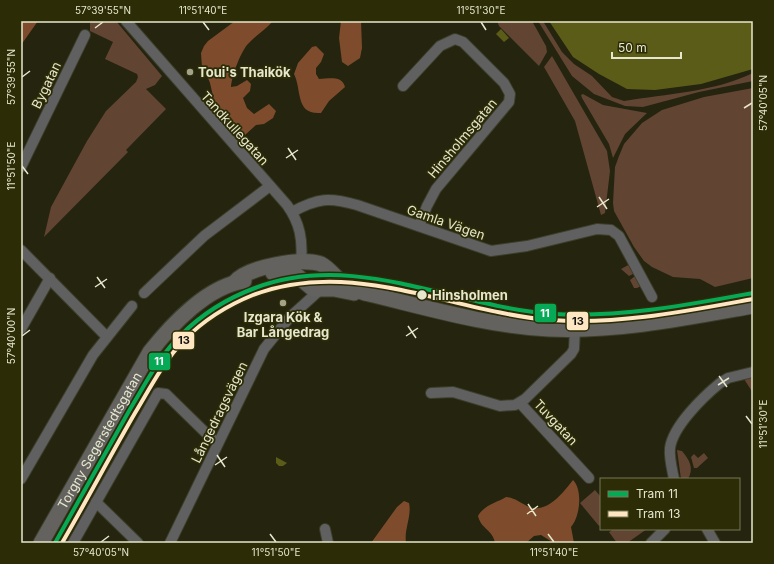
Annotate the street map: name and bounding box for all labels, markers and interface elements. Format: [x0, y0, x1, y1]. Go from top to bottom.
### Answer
text: 57°39'55"N [75, 4, 131, 16]
text: 11°51'40"E [179, 4, 227, 16]
text: 11°51'30"E [457, 4, 506, 16]
scale bar [612, 34, 681, 60]
text: 50 m [618, 40, 647, 55]
text: 57°39'55"N [5, 49, 17, 105]
street label: Bygatan [28, 59, 64, 111]
place label: Toui's Thaikök [198, 64, 291, 80]
marker: Toui's Thaikök [185, 67, 195, 77]
text: 57°40'05"N [757, 75, 769, 131]
street label: Tandkullegatan [198, 88, 272, 168]
street label: Hinsholmsgatan [424, 95, 500, 181]
text: 11°51'50"E [5, 142, 17, 190]
street label: Gamla Vägen [405, 201, 487, 243]
place label: Hinsholmen [432, 287, 508, 303]
marker: Hinsholmen [415, 288, 429, 302]
marker: Izgara Kök & Bar Långedrag [278, 298, 288, 308]
line badge: 11 [534, 303, 557, 323]
text: 11 [540, 306, 550, 320]
text: 57°40'00"N [5, 308, 17, 364]
place label: Izgara Kök & Bar Långedrag [237, 309, 329, 340]
line badge: 13 [566, 311, 589, 331]
text: 13 [572, 314, 584, 328]
line badge: 13 [172, 331, 195, 350]
text: 13 [178, 333, 190, 347]
line badge: 11 [148, 352, 171, 371]
text: 11 [154, 354, 164, 368]
street label: Långedragsvägen [188, 359, 250, 465]
street label: Torgny Segerstedtsgatan [54, 369, 145, 512]
street label: Tuvgatan [531, 396, 581, 448]
text: 11°51'30"E [757, 400, 769, 449]
legend [600, 478, 740, 530]
text: Tram 11 [636, 486, 678, 501]
text: Tram 13 [636, 506, 681, 521]
text: 57°40'05"N [73, 546, 129, 558]
text: 11°51'50"E [252, 546, 300, 558]
text: 11°51'40"E [530, 546, 578, 558]

